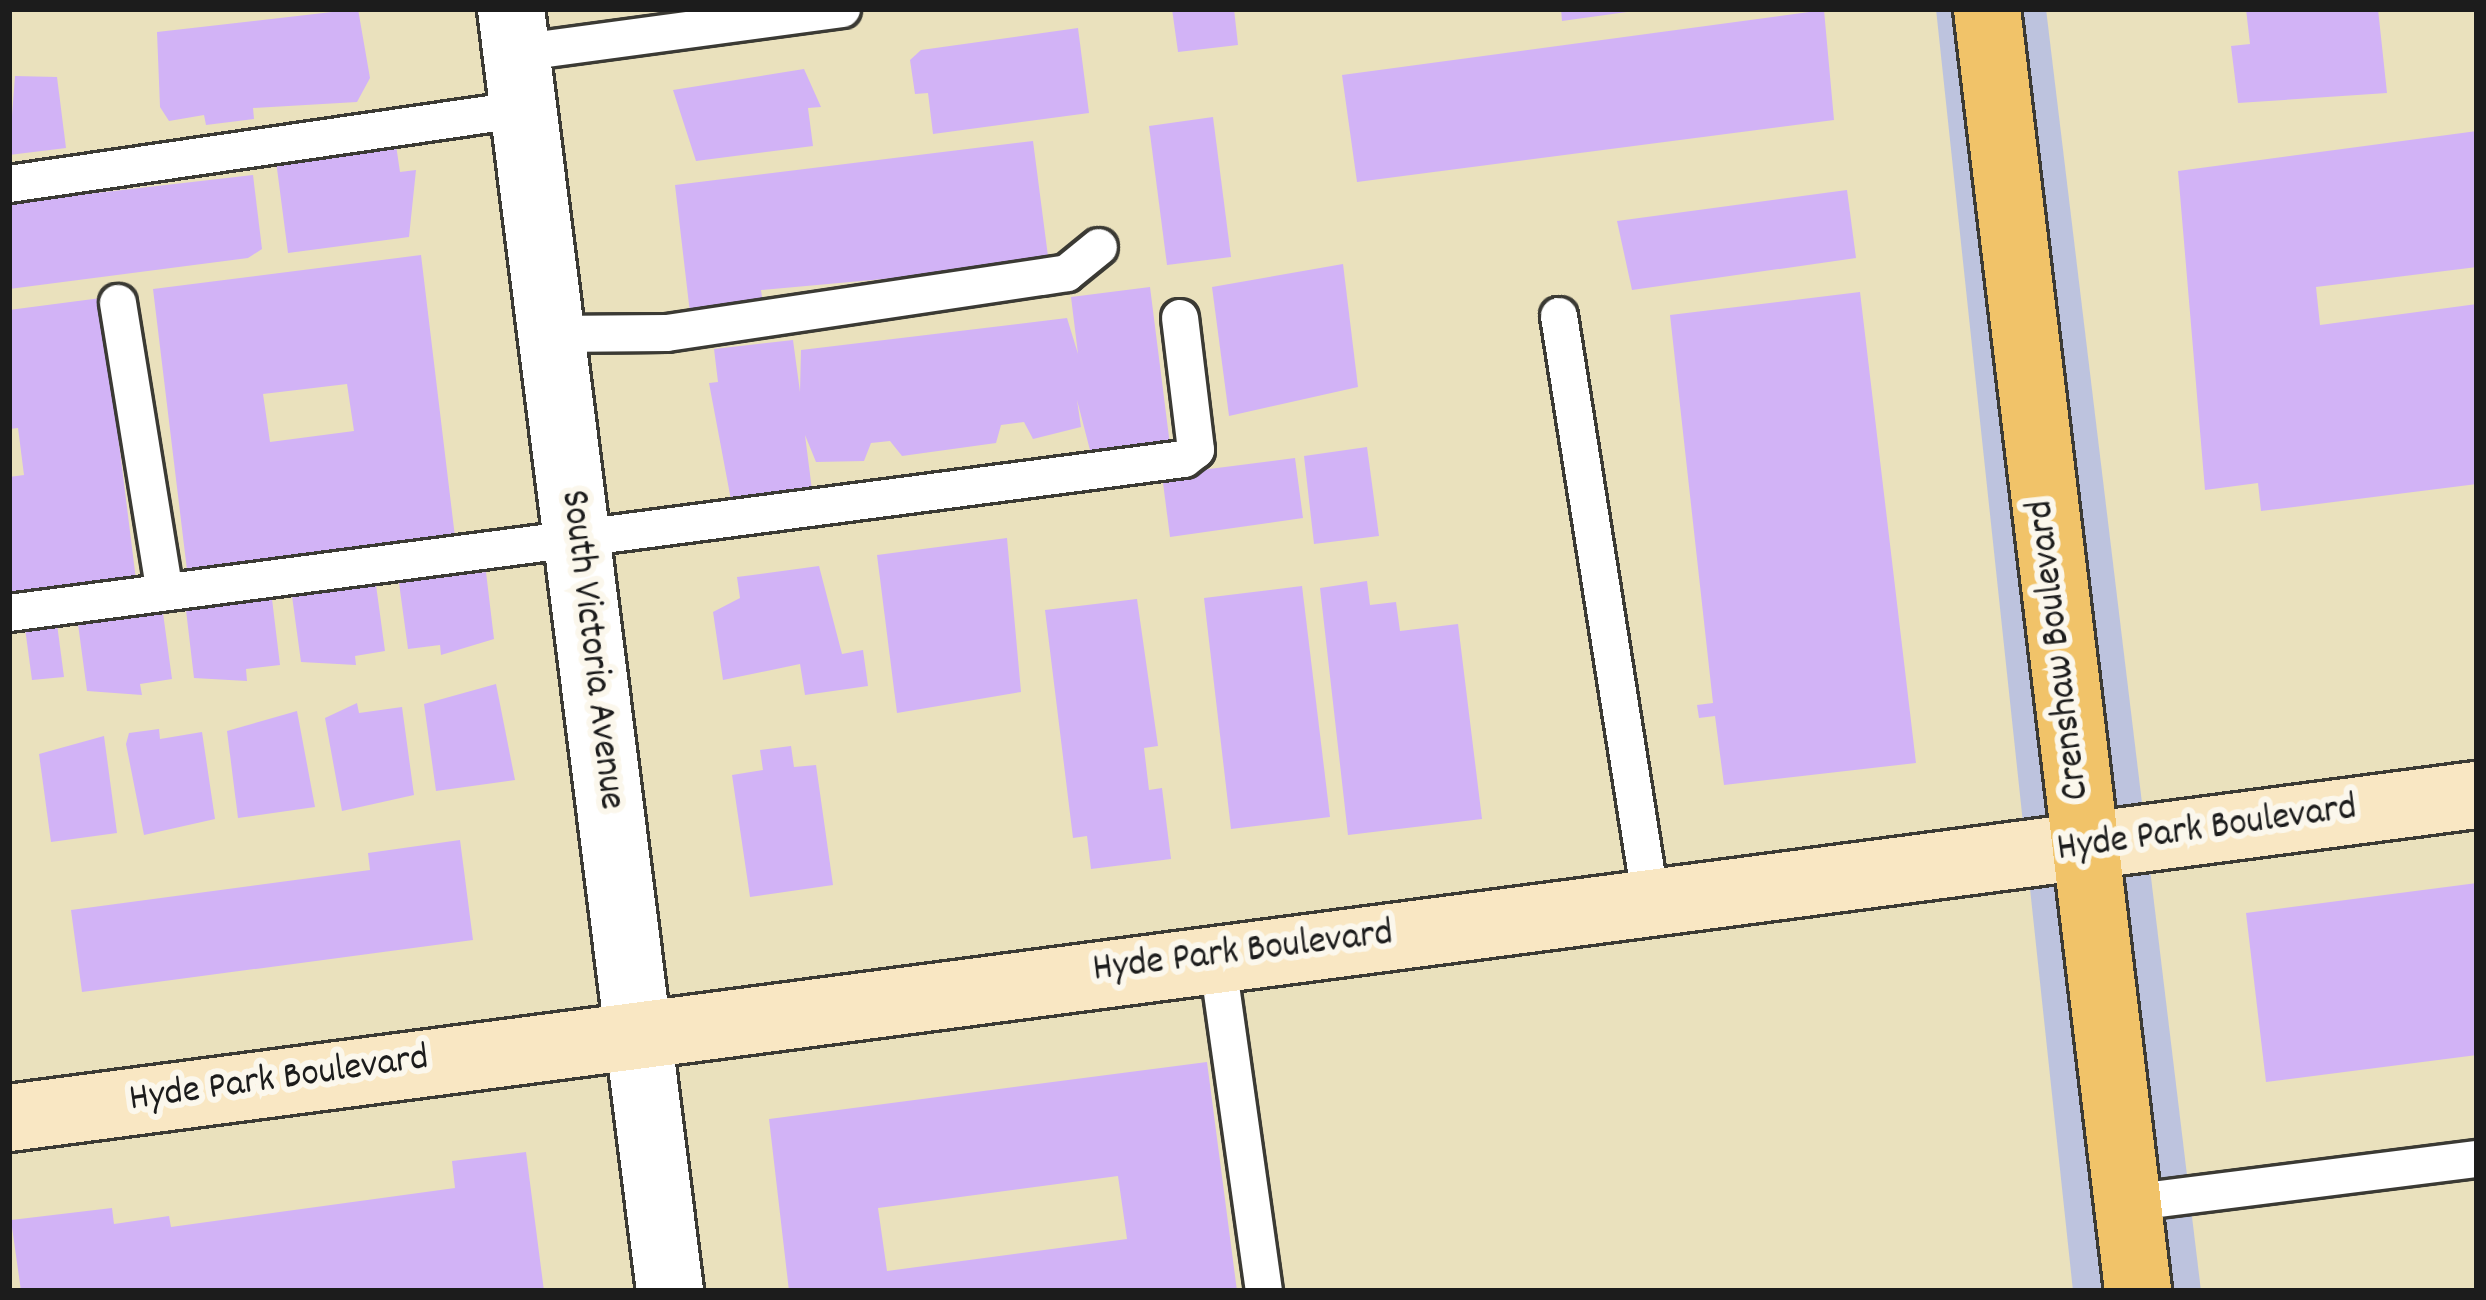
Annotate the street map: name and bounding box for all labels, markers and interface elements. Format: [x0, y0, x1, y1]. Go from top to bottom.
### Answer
street label: South Victoria Avenue [547, 488, 633, 812]
street label: Crenshaw Boulevard [2019, 497, 2103, 803]
street label: Hyde Park Boulevard [2054, 787, 2360, 875]
street label: Hyde Park Boulevard [1090, 912, 1396, 996]
street label: Hyde Park Boulevard [126, 1037, 432, 1125]

